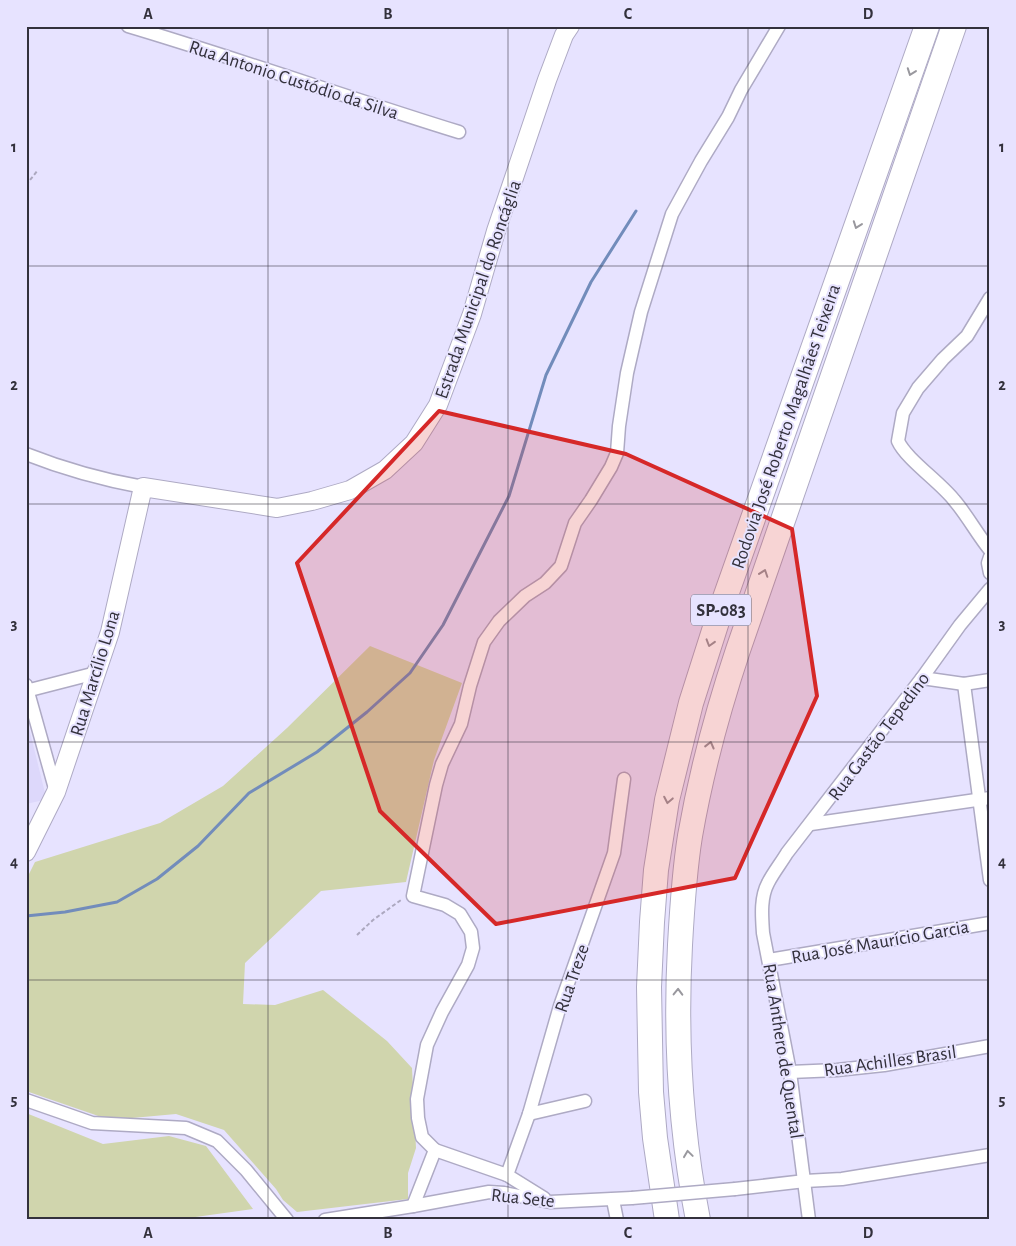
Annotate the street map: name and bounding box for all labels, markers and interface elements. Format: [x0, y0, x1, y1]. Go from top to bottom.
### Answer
text: A [143, 6, 153, 22]
text: B [383, 6, 393, 22]
text: C [624, 6, 633, 22]
text: D [863, 6, 874, 22]
street label: Rua Antonio Custódio da Silva [186, 38, 401, 123]
one-way arrow [907, 67, 917, 76]
text: 1 [11, 139, 17, 155]
text: 1 [999, 139, 1005, 155]
street label: Estrada Municipal do Roncáglia [432, 178, 525, 401]
one-way arrow [853, 221, 863, 229]
street label: Rodovia José Roberto Magalhães Teixeira [729, 282, 844, 571]
text: 2 [10, 377, 18, 393]
text: 2 [998, 377, 1006, 393]
one-way arrow [758, 570, 768, 578]
road number: SP-083 [691, 594, 751, 626]
street label: Rua Marcílio Lona [67, 608, 124, 739]
text: 3 [11, 616, 18, 632]
text: 3 [999, 616, 1006, 632]
one-way arrow [706, 638, 716, 647]
street label: Rua Gastão Tepedino [825, 669, 933, 804]
one-way arrow [705, 742, 715, 750]
one-way arrow [663, 795, 673, 804]
text: 4 [10, 854, 18, 870]
text: 4 [998, 854, 1006, 870]
street label: Rua José Maurício Garcia [790, 917, 971, 967]
street label: Rua Treze [552, 942, 593, 1015]
street label: Rua Anthero de Quental [759, 962, 806, 1140]
one-way arrow [673, 988, 683, 996]
street label: Rua Achilles Brasil [823, 1043, 958, 1080]
text: 5 [11, 1092, 18, 1108]
text: 5 [999, 1092, 1006, 1108]
one-way arrow [683, 1150, 694, 1158]
street label: Rua Sete [490, 1186, 555, 1211]
text: A [143, 1225, 153, 1241]
text: B [383, 1225, 393, 1241]
text: C [624, 1225, 633, 1241]
text: D [863, 1225, 874, 1241]

